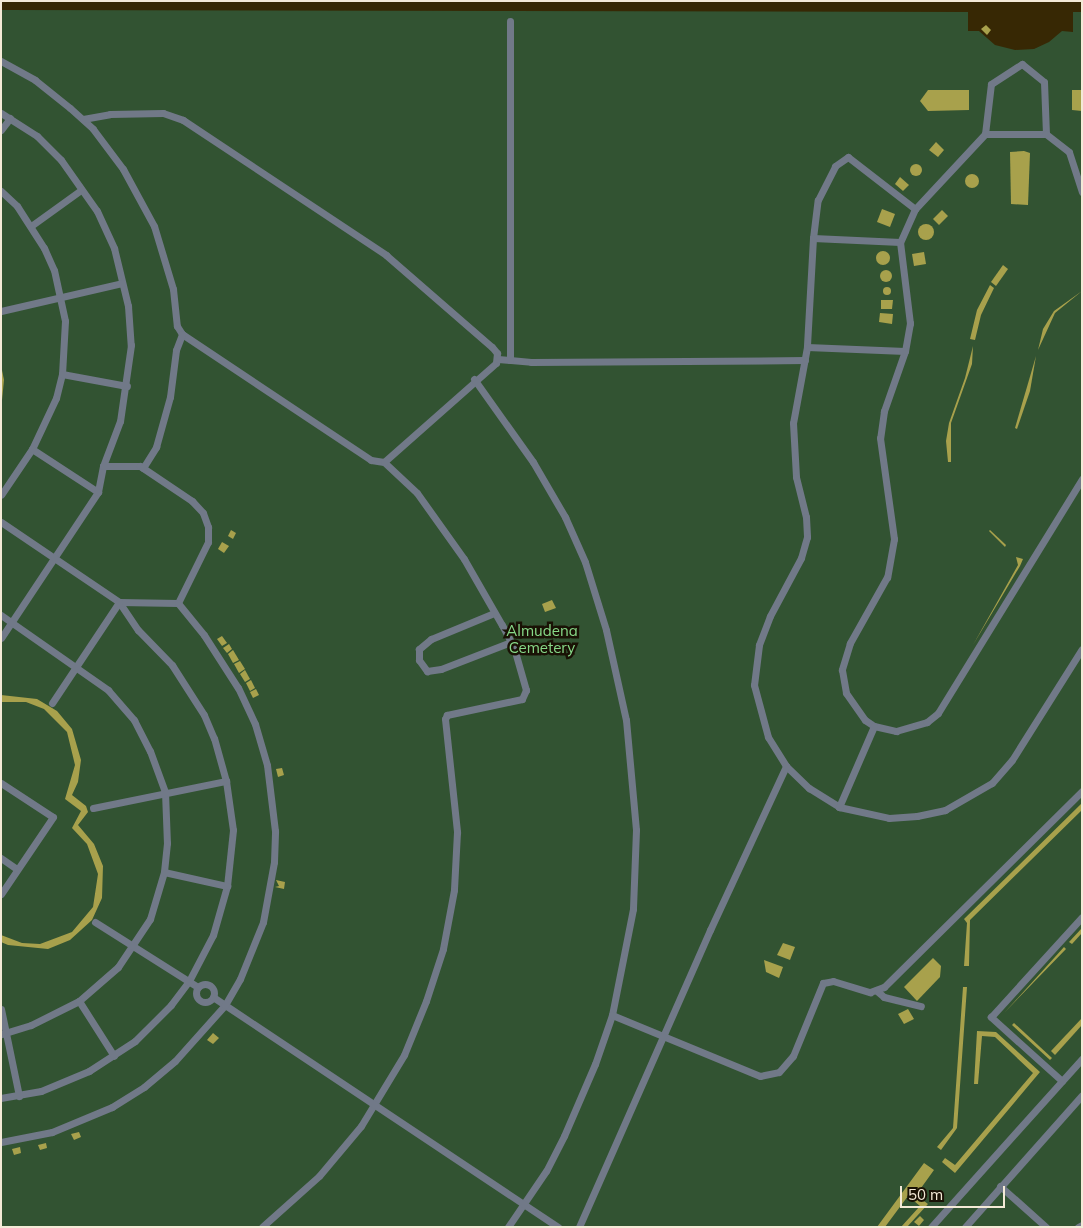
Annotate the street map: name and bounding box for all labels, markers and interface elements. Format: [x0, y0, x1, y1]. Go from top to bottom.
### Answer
park label: Almudena Cemetery [506, 621, 578, 656]
scale bar [903, 1176, 1008, 1208]
text: 50 m [908, 1185, 943, 1204]

